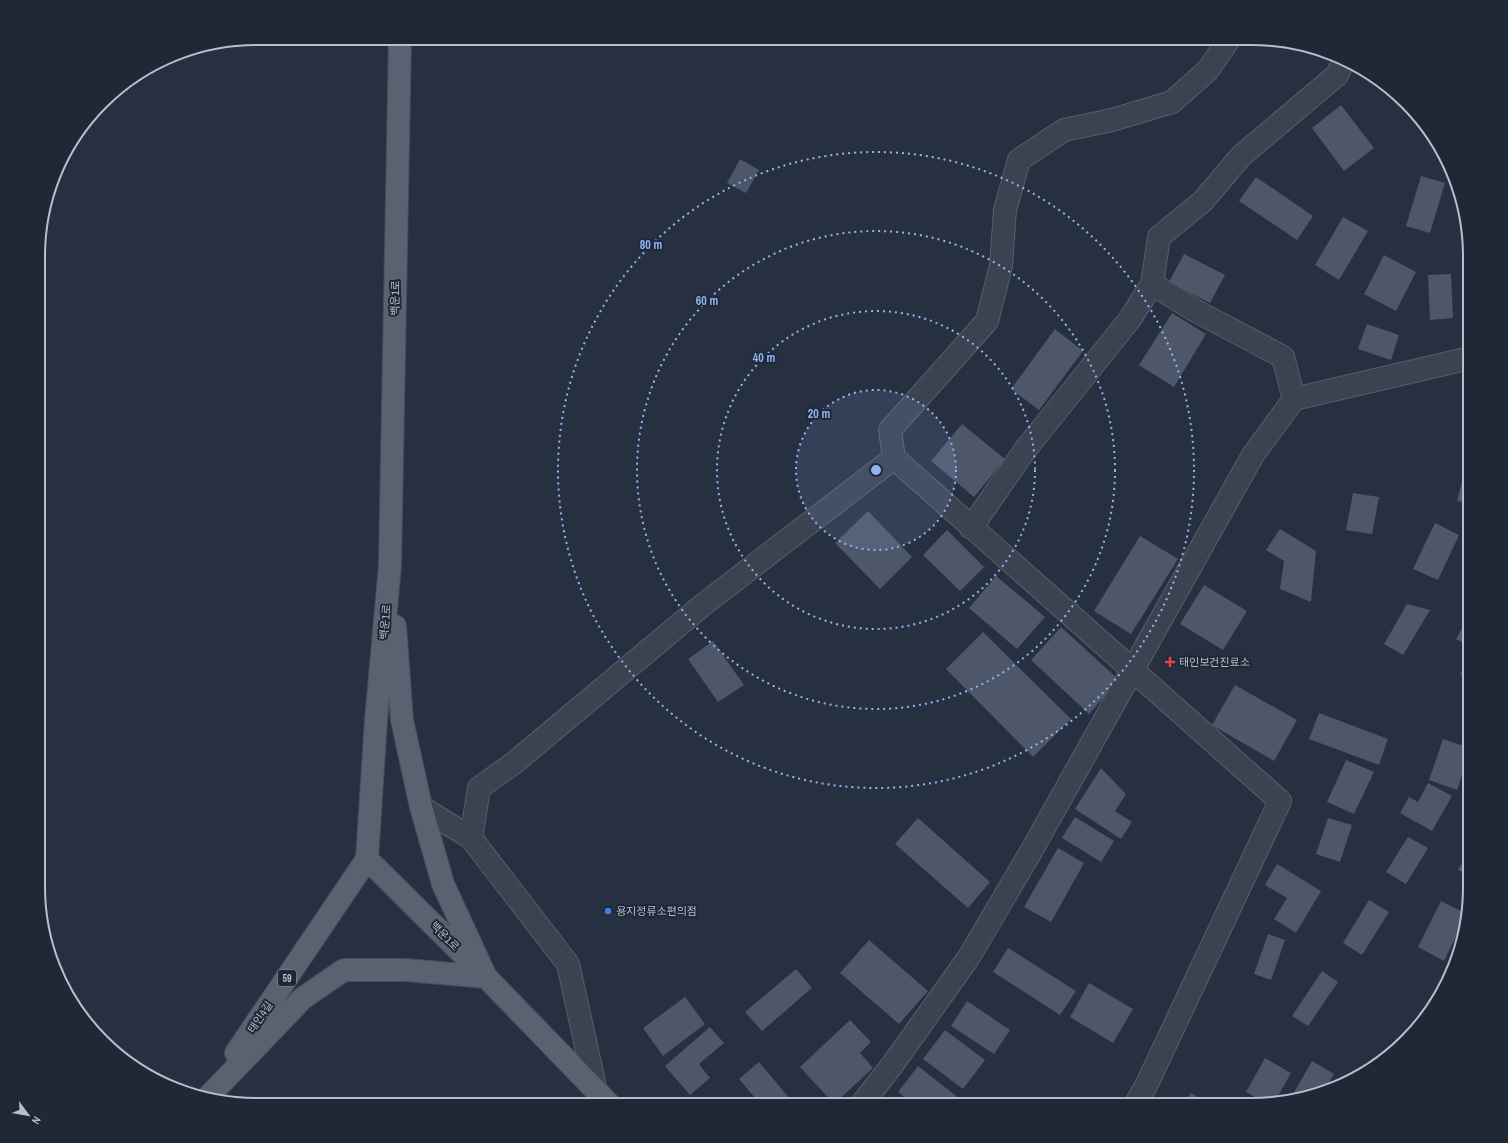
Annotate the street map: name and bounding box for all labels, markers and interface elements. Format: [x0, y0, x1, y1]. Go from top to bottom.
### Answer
text: 80 m [640, 237, 662, 253]
street label: 백운1로 [388, 280, 402, 316]
text: 60 m [696, 293, 718, 309]
text: 40 m [753, 350, 775, 366]
text: 20 m [808, 406, 830, 422]
centre of rings [869, 463, 883, 477]
street label: 백운1로 [376, 604, 394, 640]
place label: 태인보건진료소 [1179, 655, 1250, 669]
marker: 태인보건진료소 [1164, 656, 1176, 668]
place label: 용지정류소편의점 [616, 904, 697, 918]
marker: 용지정류소편의점 [603, 906, 613, 916]
street label: 백운1로 [428, 919, 462, 953]
road number: 59 [278, 970, 296, 986]
street label: 태인4길 [244, 998, 276, 1036]
north arrow [8, 1095, 48, 1135]
text: N [29, 1114, 44, 1127]

